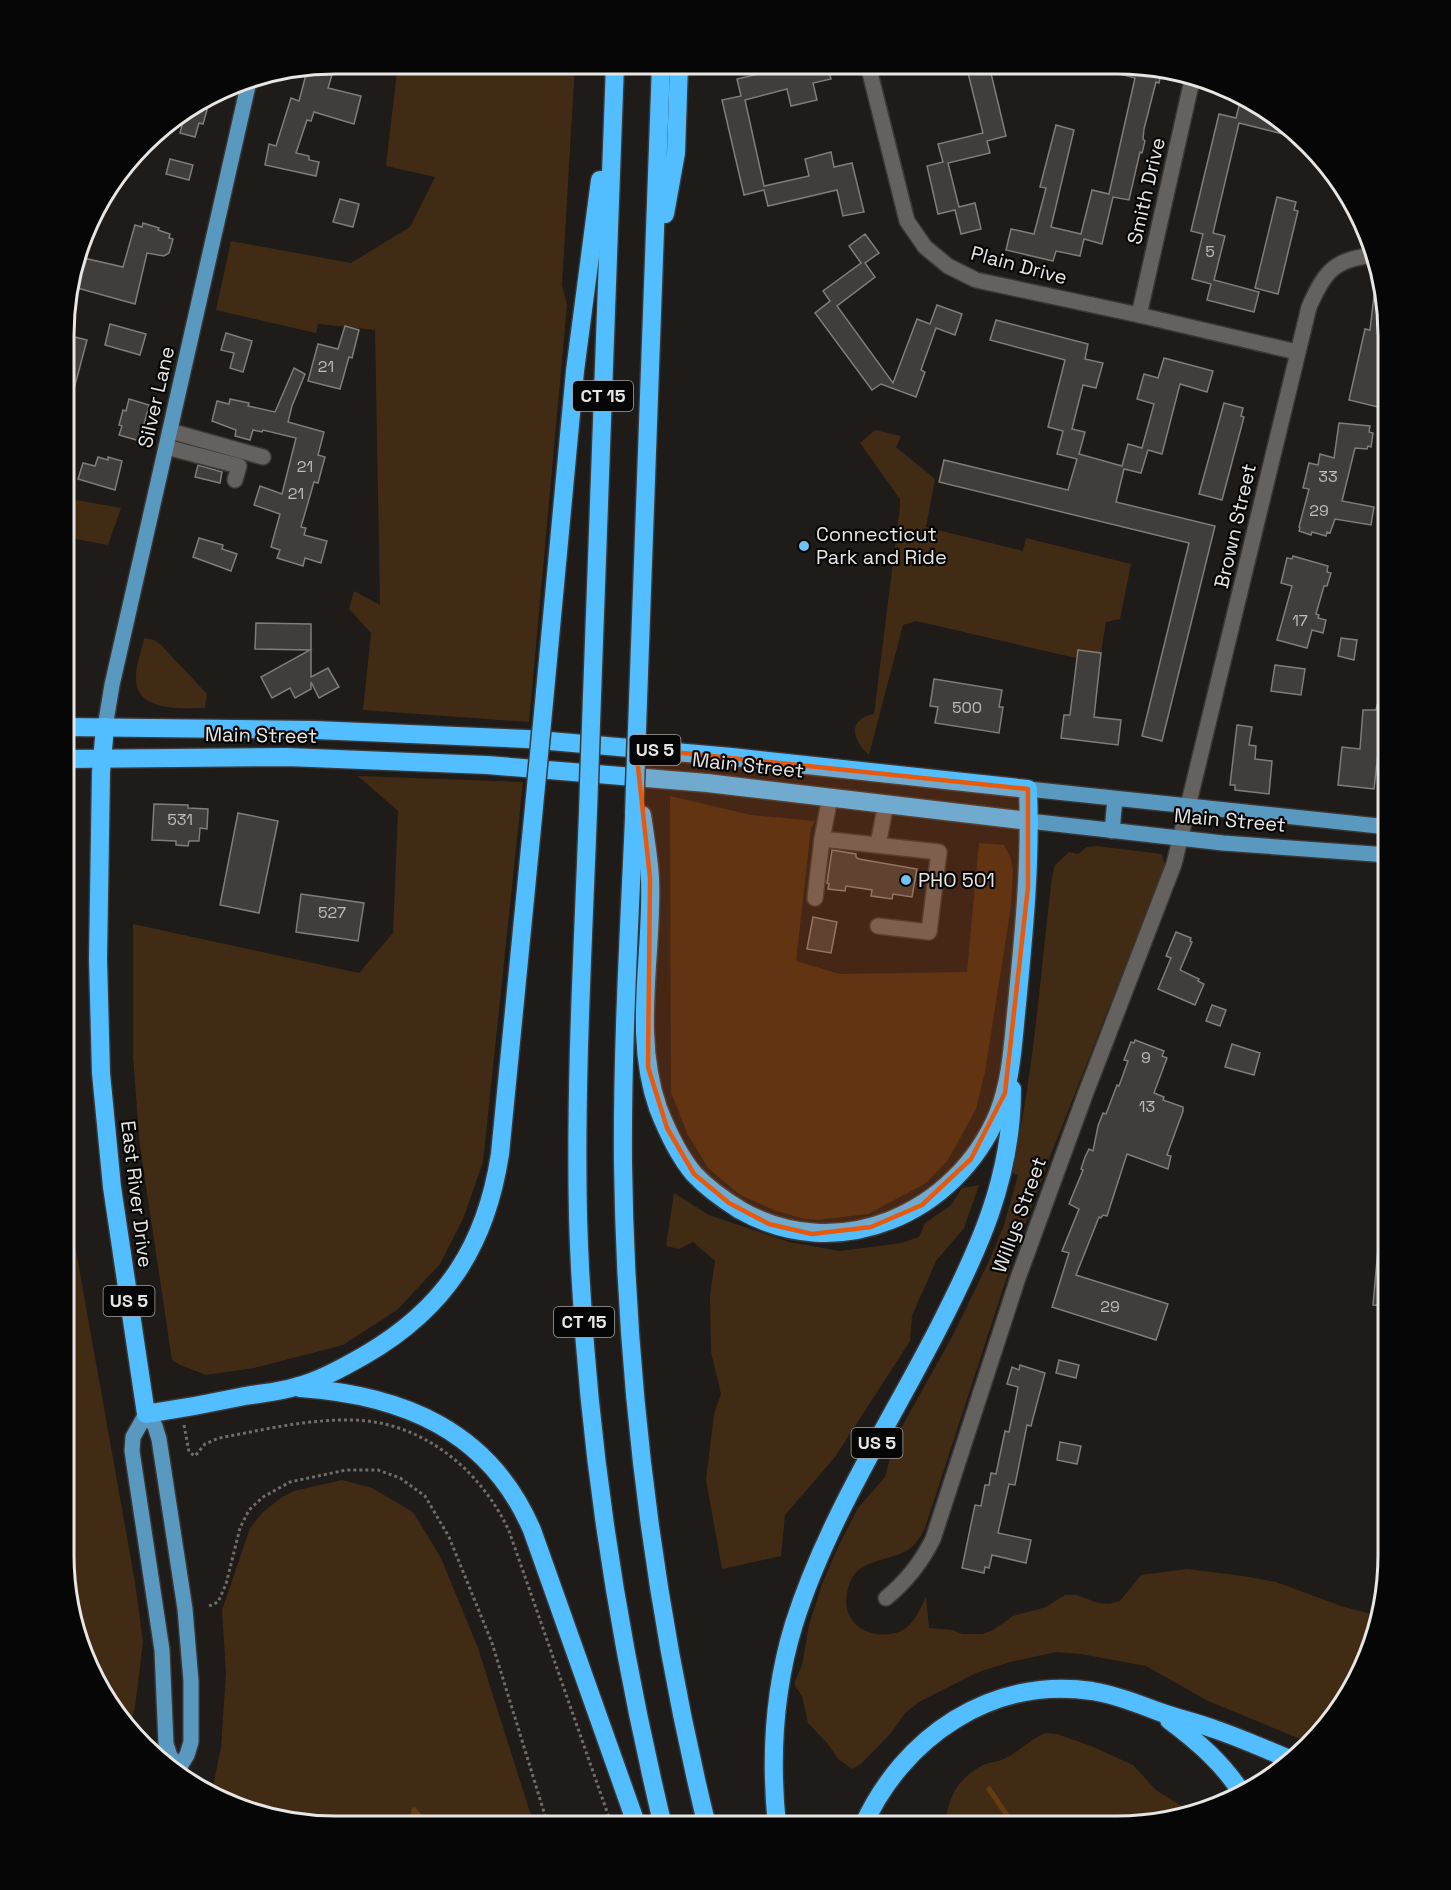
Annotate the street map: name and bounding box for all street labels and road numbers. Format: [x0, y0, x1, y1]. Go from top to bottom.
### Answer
street label: Smith Drive [1121, 135, 1171, 247]
street label: Plain Drive [968, 240, 1070, 290]
street label: Silver Lane [132, 344, 180, 450]
road number: CT 15 [573, 381, 633, 411]
street label: Brown Street [1208, 461, 1262, 591]
street label: Main Street [205, 721, 317, 749]
road number: US 5 [630, 735, 680, 765]
street label: Main Street [691, 746, 805, 784]
street label: Main Street [1173, 802, 1287, 838]
street label: East River Drive [115, 1119, 159, 1269]
street label: Willys Street [986, 1154, 1052, 1276]
road number: US 5 [104, 1286, 154, 1316]
road number: CT 15 [554, 1307, 614, 1337]
road number: US 5 [852, 1428, 902, 1458]

